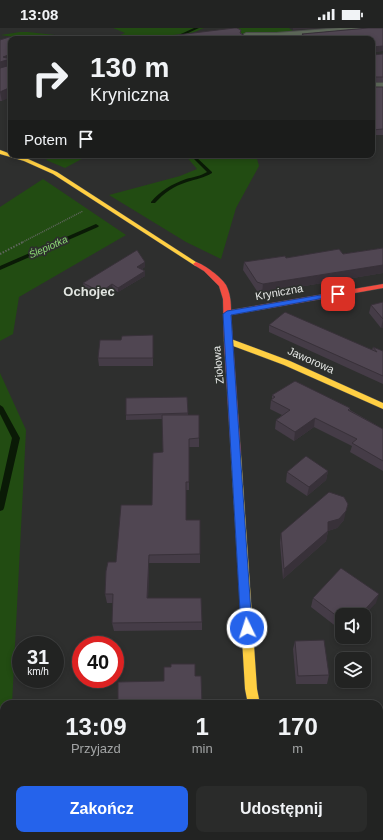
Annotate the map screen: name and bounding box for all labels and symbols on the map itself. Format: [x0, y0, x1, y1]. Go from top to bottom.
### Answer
water label: Ślepiotka [27, 233, 69, 260]
pin [321, 277, 355, 311]
street label: Kryniczna [254, 282, 305, 302]
district label: Ochojec [63, 284, 115, 299]
street label: Jaworowa [286, 344, 337, 376]
street label: Ziołowa [210, 345, 226, 384]
position arrow [226, 607, 268, 649]
speed limit sign: 40 [72, 636, 124, 688]

